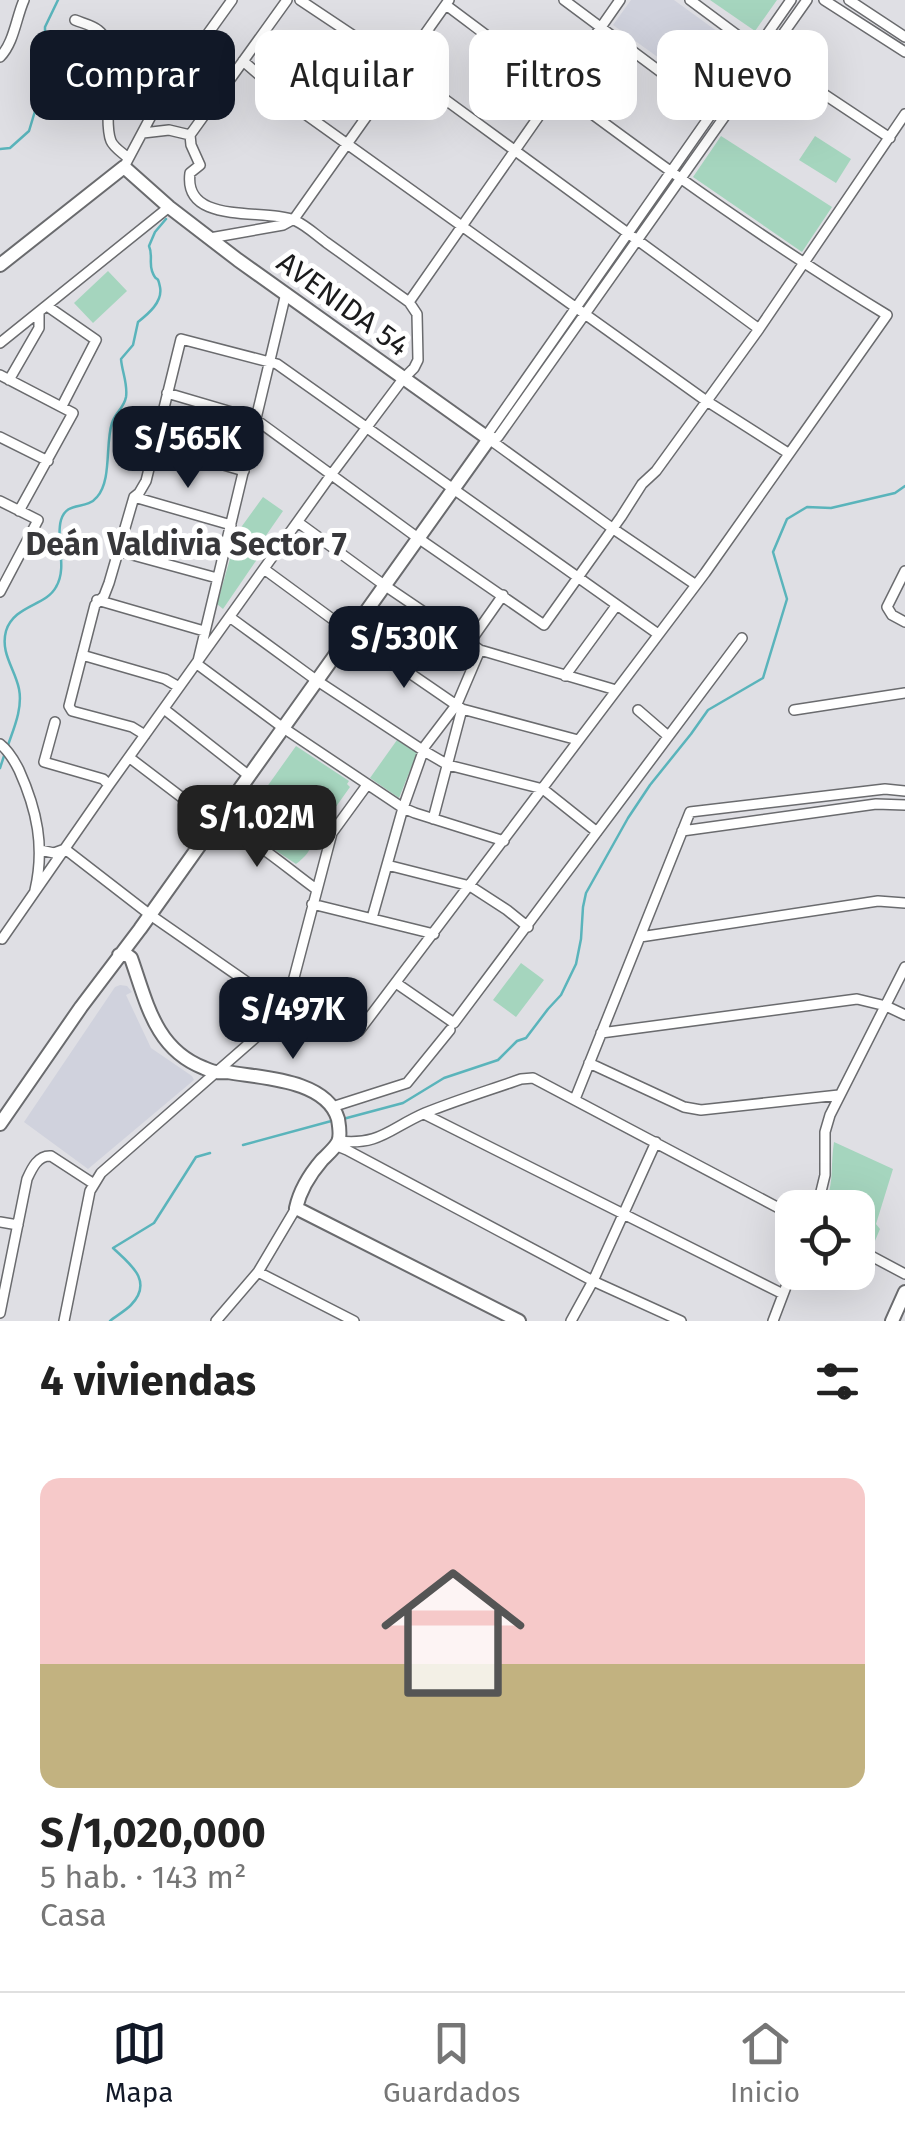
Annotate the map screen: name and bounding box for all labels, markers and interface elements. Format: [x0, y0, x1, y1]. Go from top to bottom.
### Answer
chip: Comprar [30, 30, 235, 120]
chip: Alquilar [255, 30, 449, 120]
chip: Filtros [469, 30, 637, 120]
chip: Nuevo [657, 30, 828, 120]
street label: AVENIDA 54 [270, 244, 416, 364]
pin: S/565K [107, 406, 269, 491]
text: S/565K [135, 419, 241, 457]
district label: Deán Valdivia Sector 7 [25, 525, 347, 563]
pin: S/530K [323, 606, 485, 691]
text: S/530K [351, 619, 457, 657]
pin: S/1.02M [165, 785, 349, 870]
text: S/1.02M [199, 798, 315, 836]
pin: S/497K [212, 977, 374, 1062]
text: S/497K [241, 990, 345, 1028]
map controls [775, 1190, 875, 1290]
button: locate [775, 1190, 875, 1290]
icon: filters [810, 1354, 865, 1409]
text: 4 viviendas [40, 1356, 256, 1406]
icon: home [363, 1543, 543, 1723]
text: S/1,020,000 [40, 1808, 266, 1858]
text: 5 hab. · 143 m² [40, 1858, 247, 1896]
text: Casa [40, 1896, 107, 1934]
tab: Mapa [105, 2016, 173, 2109]
tab: Guardados [383, 2016, 520, 2109]
tab: Inicio [730, 2016, 800, 2109]

